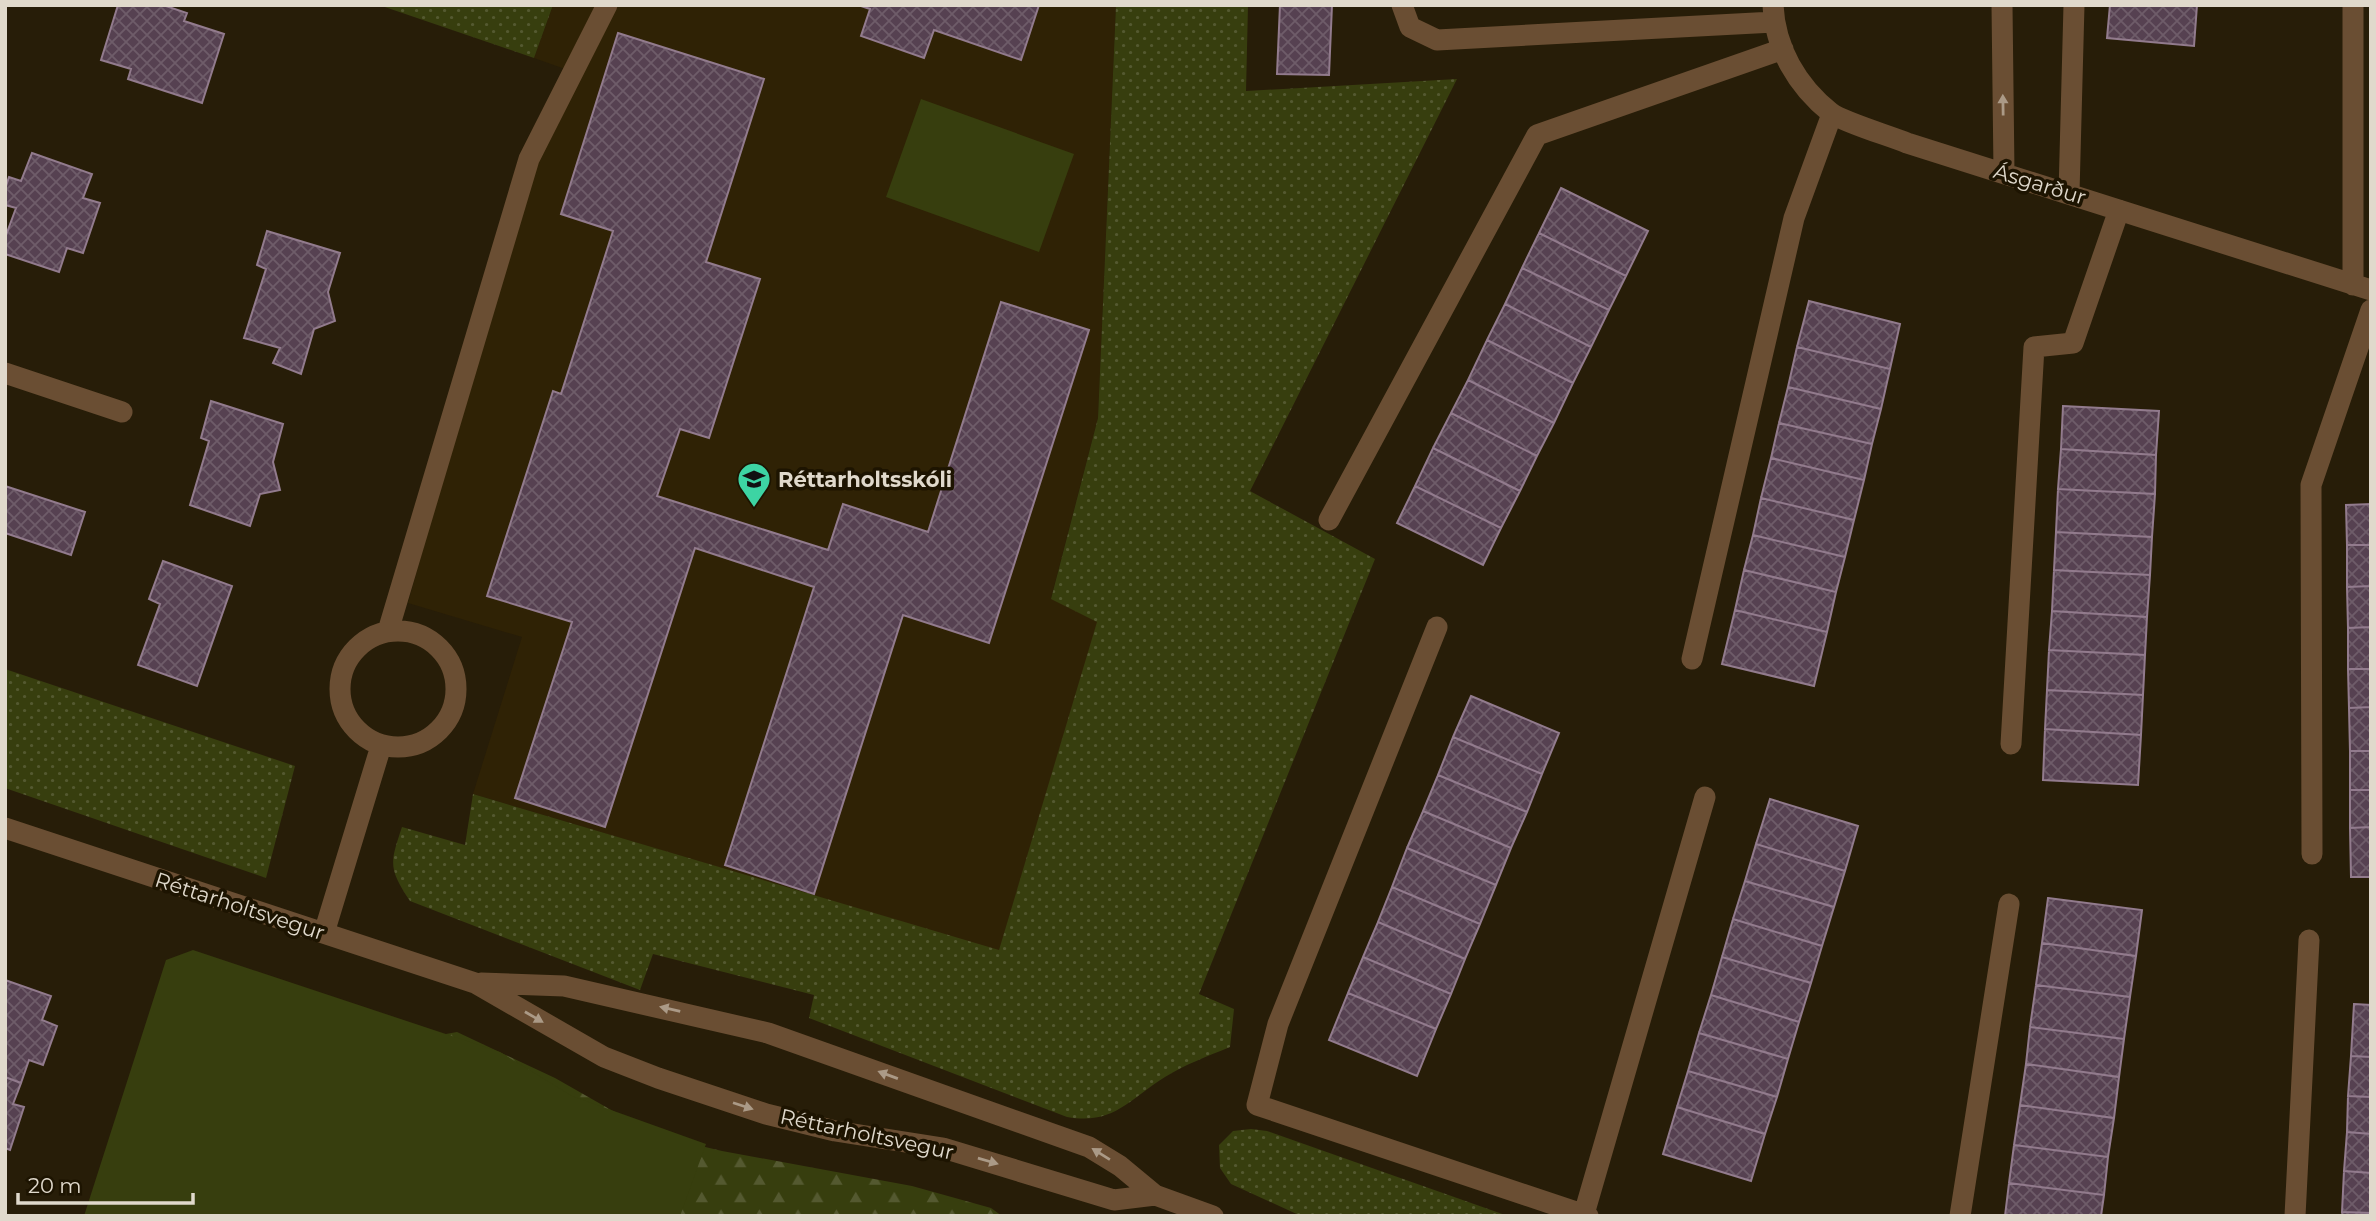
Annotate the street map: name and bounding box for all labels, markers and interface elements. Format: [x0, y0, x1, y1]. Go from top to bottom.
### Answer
one-way arrow [1997, 94, 2009, 116]
street label: Ásgarður [1991, 158, 2089, 210]
school or university icon: Réttarholtsskóli [735, 460, 773, 509]
place label: Réttarholtsskóli [778, 467, 952, 492]
street label: Réttarholtsvegur [152, 867, 328, 945]
one-way arrow [659, 1003, 681, 1014]
one-way arrow [525, 1011, 544, 1023]
one-way arrow [877, 1069, 898, 1080]
one-way arrow [732, 1101, 753, 1112]
street label: Réttarholtsvegur [778, 1103, 956, 1165]
one-way arrow [1091, 1148, 1110, 1160]
one-way arrow [977, 1156, 999, 1167]
scale bar [18, 1162, 192, 1206]
text: 20 m [28, 1173, 82, 1198]

